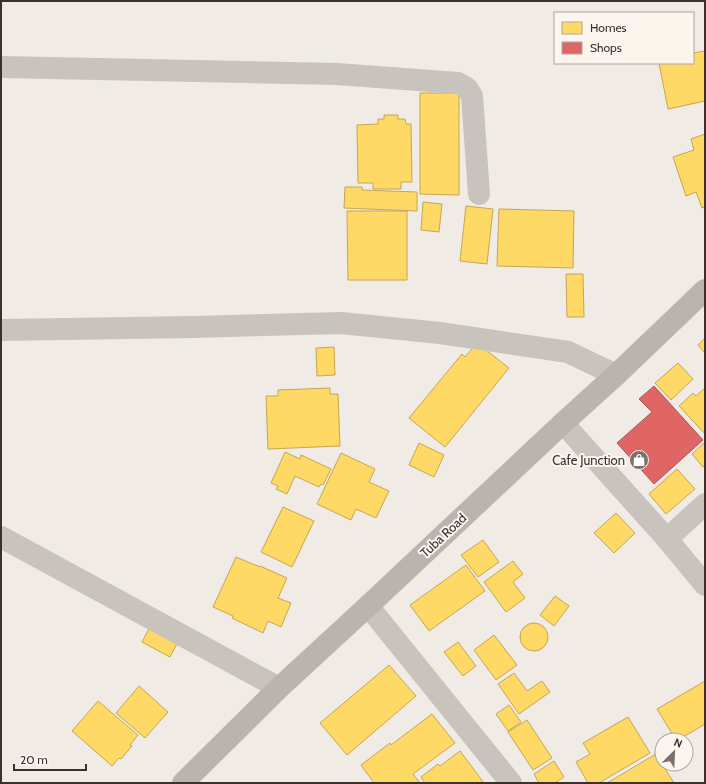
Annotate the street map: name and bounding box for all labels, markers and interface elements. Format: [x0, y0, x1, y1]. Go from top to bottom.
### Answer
legend [554, 12, 694, 64]
text: Homes [590, 20, 627, 35]
text: Shops [590, 40, 622, 55]
shop icon: Cafe Junction [628, 449, 650, 471]
place label: Cafe Junction [552, 452, 625, 468]
street label: Tuba Road [417, 510, 469, 560]
north arrow [654, 732, 694, 772]
text: N [672, 735, 684, 751]
scale bar [14, 746, 86, 772]
text: 20 m [20, 752, 48, 767]

